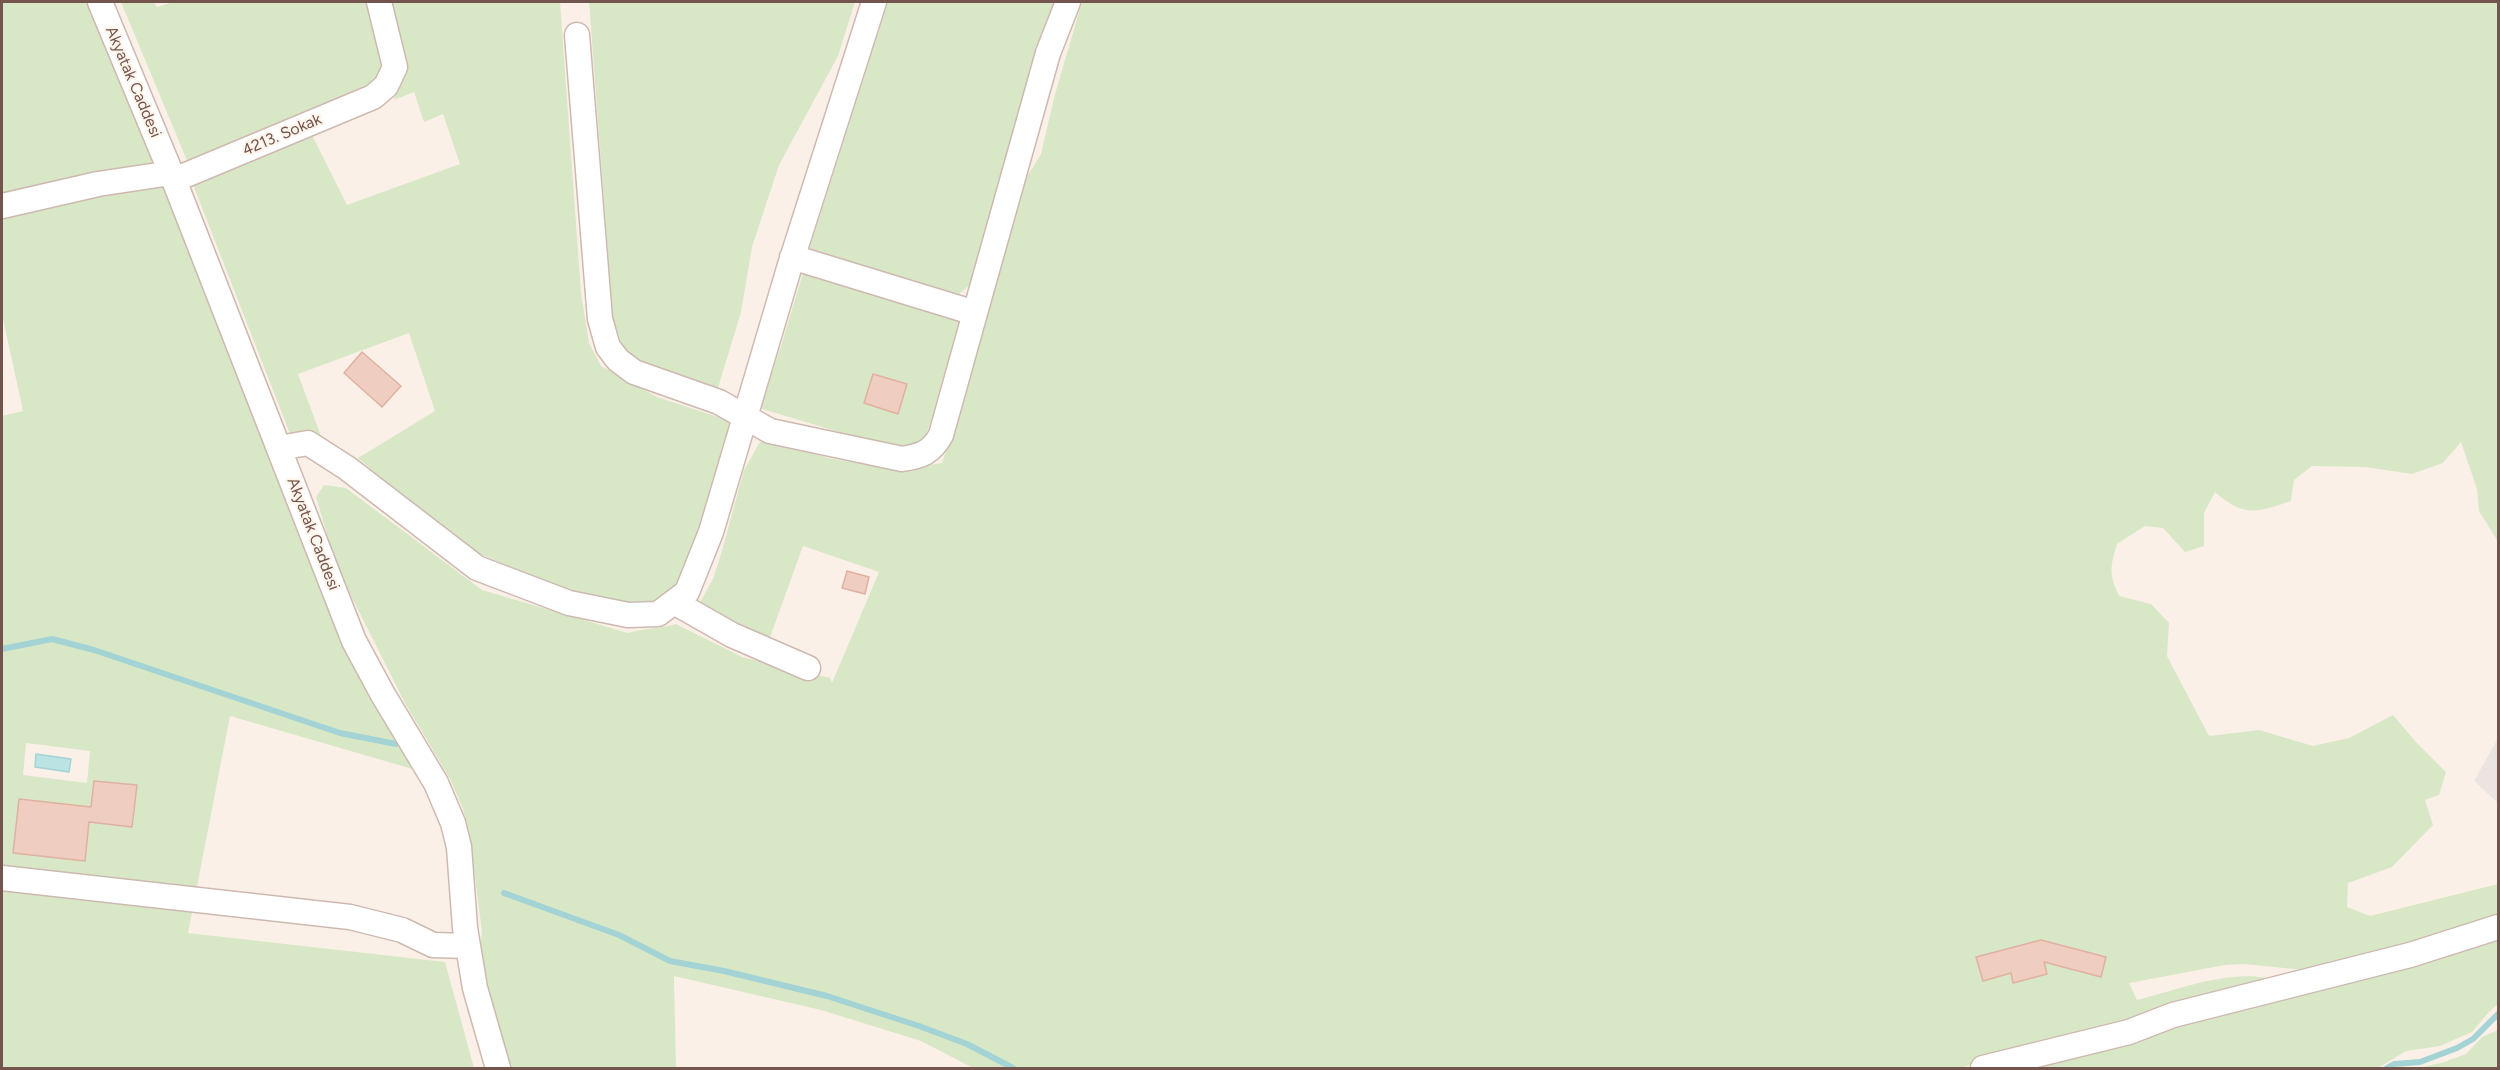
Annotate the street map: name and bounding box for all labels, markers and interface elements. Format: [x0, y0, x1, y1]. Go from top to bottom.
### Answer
street label: Akyatak Caddesi [101, 23, 165, 141]
street label: 4213. Sokak [240, 110, 324, 160]
street label: Akyatak Caddesi [283, 475, 343, 593]

